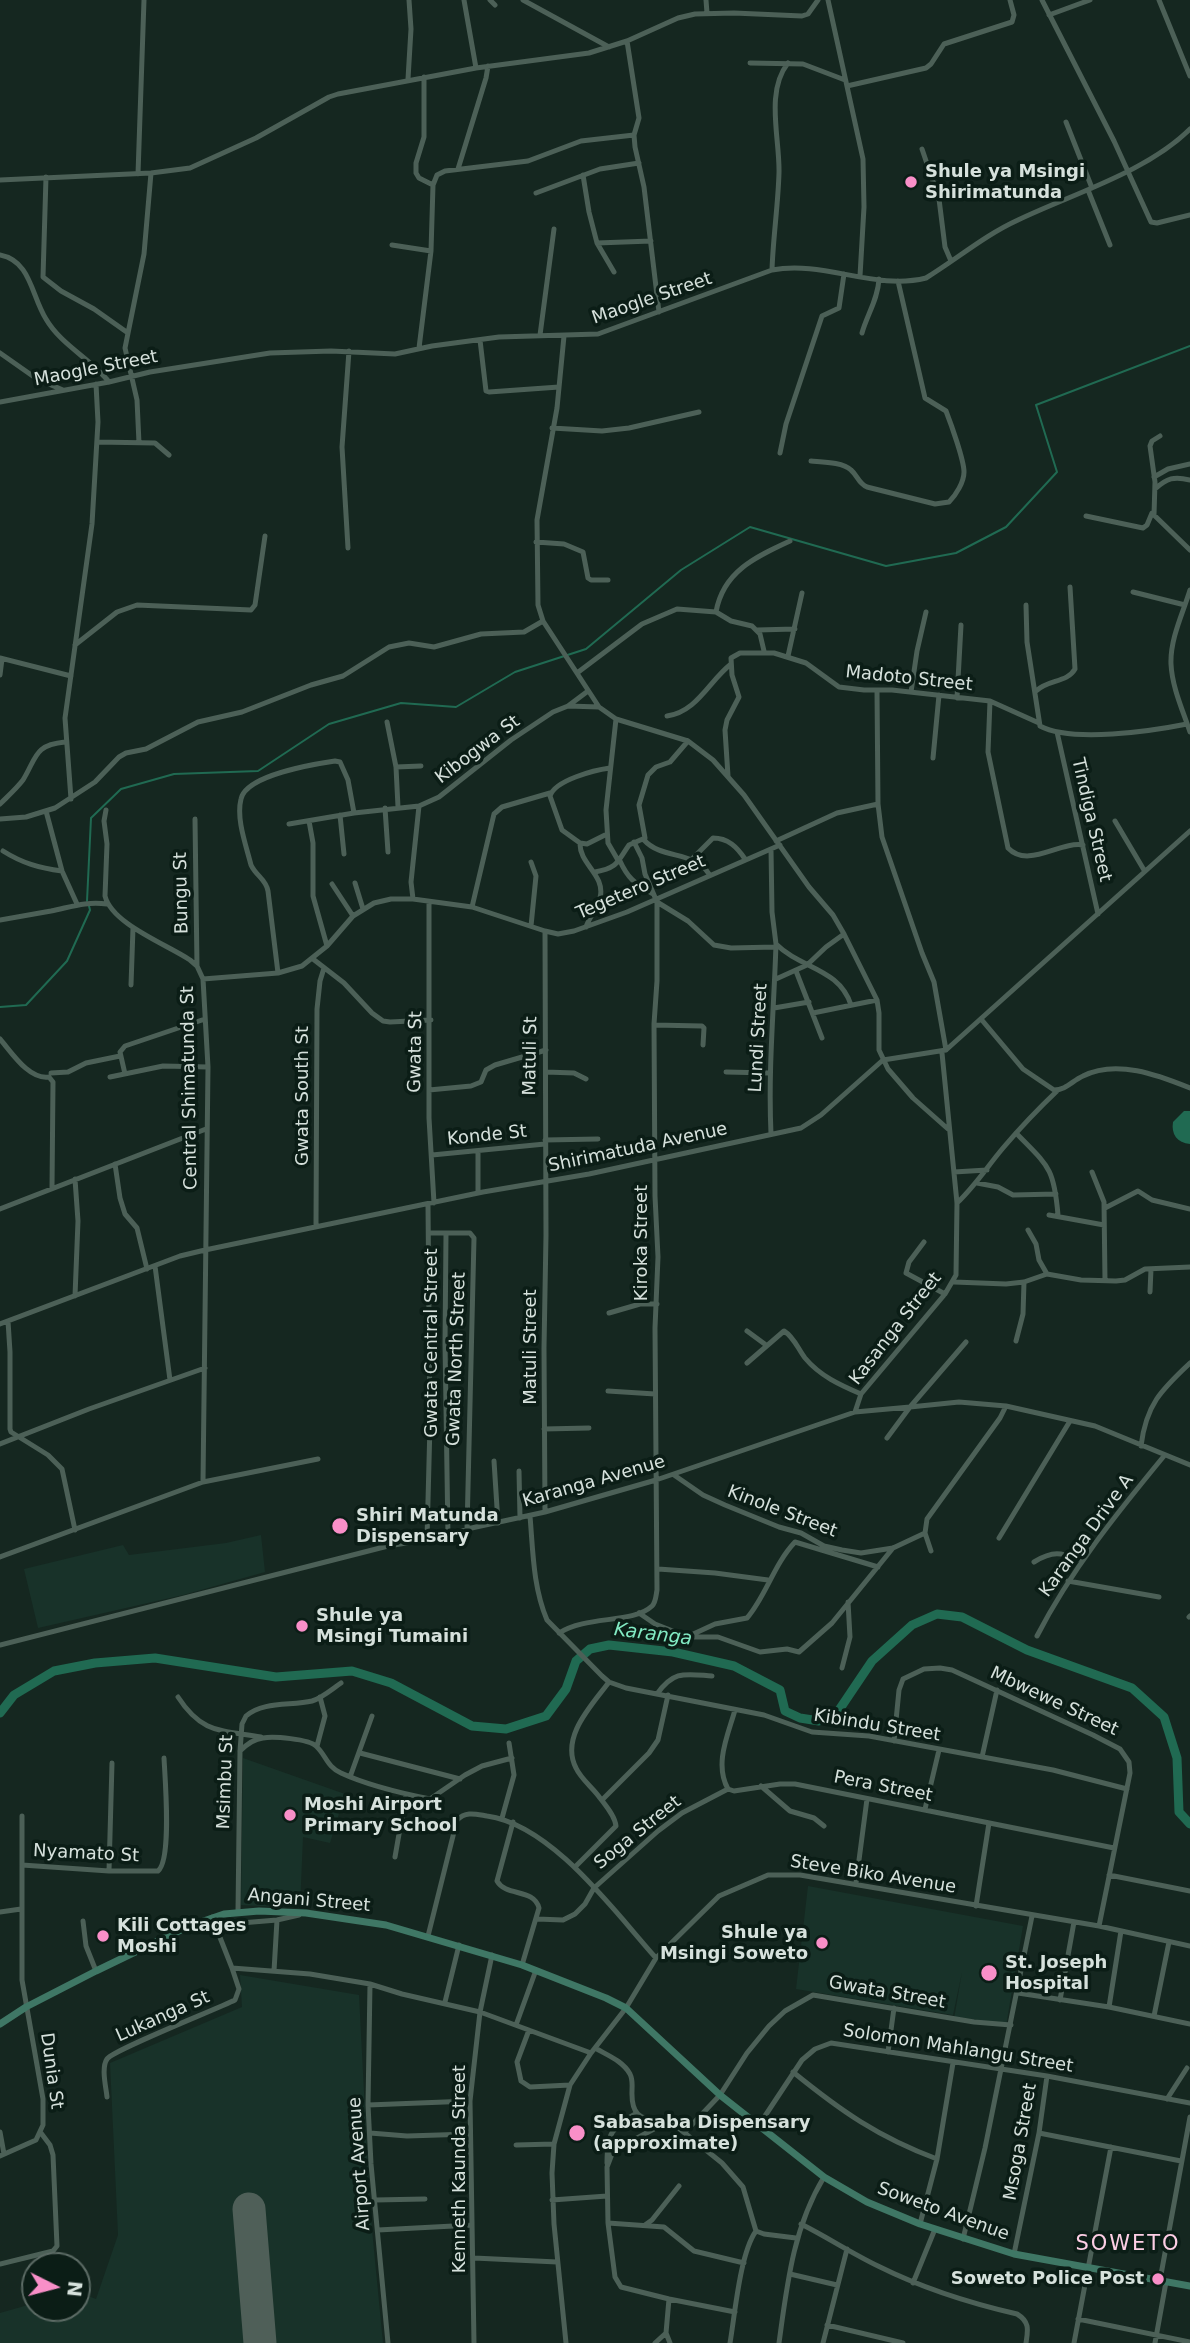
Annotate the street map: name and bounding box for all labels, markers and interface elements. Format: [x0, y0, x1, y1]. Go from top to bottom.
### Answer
place label: Shule ya Msingi Shirimatunda [925, 161, 1085, 204]
marker: Shule ya Msingi Shirimatunda [903, 174, 919, 190]
street label: Maogle Street [589, 268, 715, 330]
street label: Maogle Street [32, 346, 160, 392]
street label: Madoto Street [844, 662, 974, 696]
street label: Kibogwa St [431, 711, 525, 789]
street label: Tindiga Street [1066, 756, 1116, 884]
street label: Tegetero Street [573, 851, 709, 925]
street label: Bungu St [170, 852, 194, 934]
street label: Lundi Street [745, 983, 773, 1093]
street label: Central Shimatunda St [177, 986, 203, 1190]
street label: Gwata St [404, 1011, 428, 1093]
street label: Matuli St [520, 1016, 542, 1096]
street label: Gwata South St [292, 1026, 314, 1166]
street label: Shirimatuda Avenue [547, 1118, 729, 1178]
street label: Konde St [446, 1121, 528, 1151]
street label: Kiroka Street [631, 1185, 653, 1301]
street label: Gwata Central Street [421, 1248, 443, 1438]
street label: Kasanga Street [845, 1268, 947, 1390]
street label: Gwata North Street [443, 1272, 471, 1446]
street label: Matuli Street [520, 1289, 542, 1405]
street label: Karanga Avenue [520, 1451, 668, 1513]
street label: Karanga Drive A [1035, 1470, 1139, 1602]
street label: Kinole Street [724, 1481, 840, 1543]
place label: Shiri Matunda Dispensary [356, 1505, 499, 1548]
marker: Shiri Matunda Dispensary [330, 1516, 350, 1536]
place label: Shule ya Msingi Tumaini [316, 1605, 468, 1648]
marker: Shule ya Msingi Tumaini [294, 1618, 310, 1634]
water label: Karanga [613, 1619, 693, 1651]
street label: Mbwewe Street [986, 1663, 1122, 1741]
street label: Kibindu Street [812, 1705, 942, 1747]
street label: Msimbu St [214, 1734, 238, 1830]
street label: Pera Street [832, 1767, 934, 1807]
street label: Soga Street [590, 1791, 686, 1875]
place label: Moshi Airport Primary School [304, 1794, 457, 1836]
marker: Moshi Airport Primary School [282, 1807, 298, 1823]
street label: Nyamato St [33, 1840, 139, 1868]
street label: Steve Biko Avenue [788, 1851, 958, 1899]
street label: Angani Street [247, 1885, 371, 1917]
place label: Kili Cottages Moshi [117, 1915, 246, 1958]
place label: Shule ya Msingi Soweto [660, 1922, 808, 1965]
marker: Kili Cottages Moshi [95, 1928, 111, 1944]
marker: Shule ya Msingi Soweto [814, 1935, 830, 1951]
place label: St. Joseph Hospital [1005, 1952, 1107, 1994]
marker: St. Joseph Hospital [979, 1963, 999, 1983]
street label: Gwata Street [827, 1972, 947, 2014]
street label: Lukanga St [113, 1987, 213, 2047]
street label: Solomon Mahlangu Street [841, 2020, 1075, 2078]
street label: Dunia St [35, 2031, 67, 2111]
street label: Kenneth Kaunda Street [449, 2065, 471, 2273]
street label: Msoga Street [1000, 2082, 1042, 2202]
street label: Airport Avenue [345, 2096, 375, 2232]
place label: Sabasaba Dispensary (approximate) [593, 2112, 811, 2154]
marker: Sabasaba Dispensary (approximate) [567, 2123, 587, 2143]
street label: Soweto Avenue [874, 2178, 1012, 2246]
district label: SOWETO [1076, 2232, 1180, 2258]
north arrow [21, 2252, 91, 2322]
place label: Soweto Police Post [951, 2268, 1144, 2290]
marker: Soweto Police Post [1150, 2271, 1166, 2287]
text: N [63, 2280, 87, 2298]

